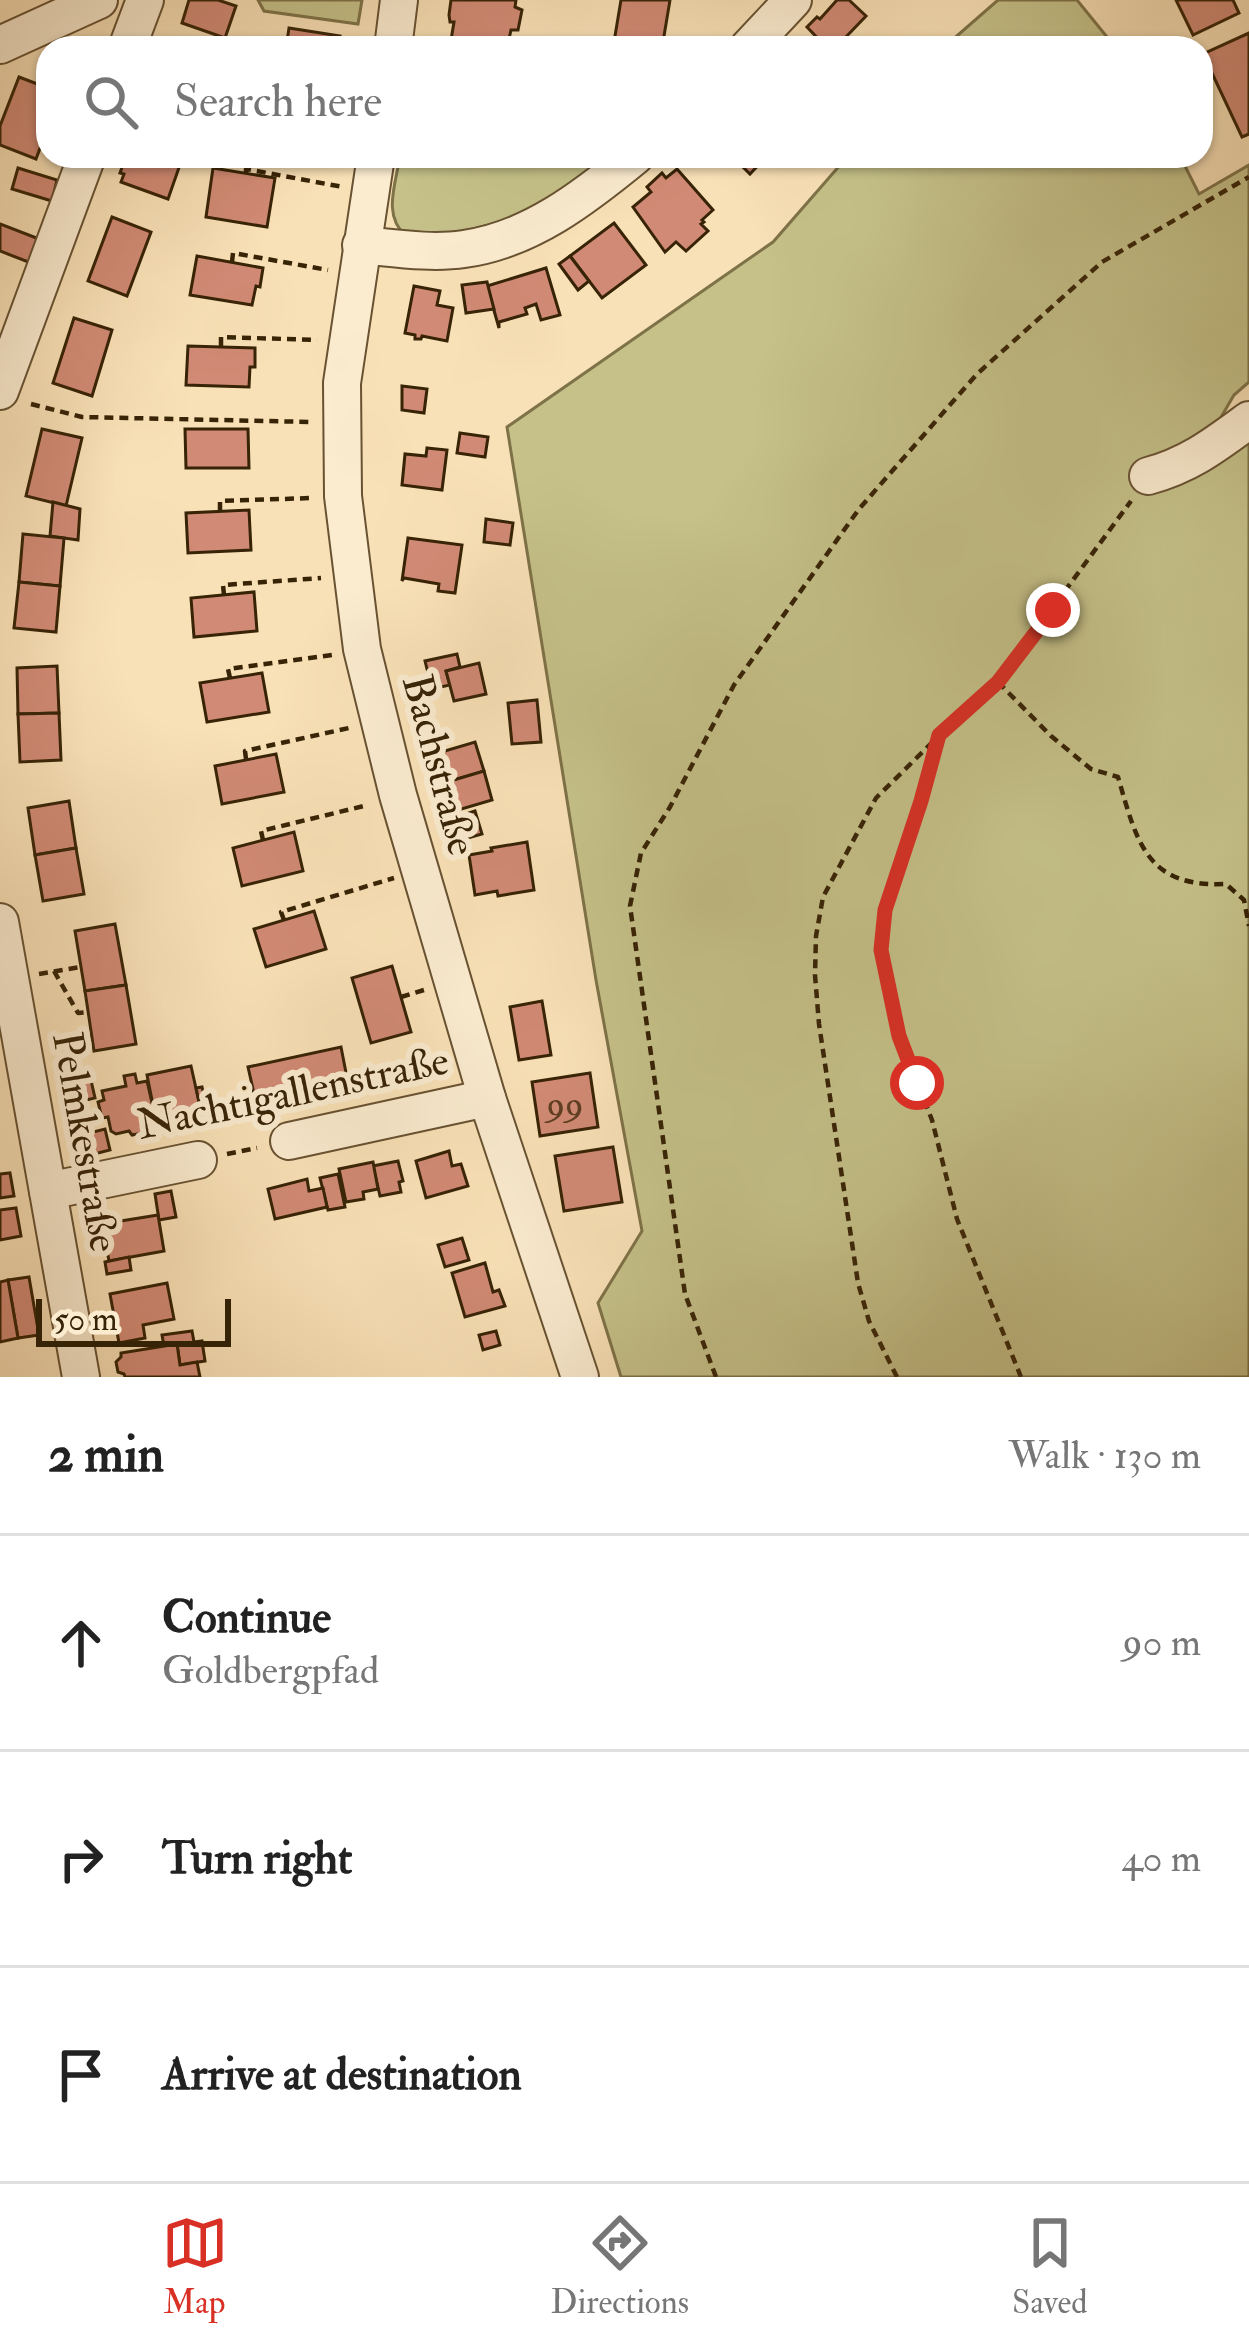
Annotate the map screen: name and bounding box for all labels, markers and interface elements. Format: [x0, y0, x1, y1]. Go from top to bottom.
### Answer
search box [36, 36, 1213, 168]
icon: search [78, 69, 144, 135]
text: Search here [174, 74, 382, 130]
route end [1026, 583, 1080, 637]
street label: Bachstraße [390, 669, 488, 861]
street label: Pelmkestraße [40, 1028, 130, 1256]
street label: Nachtigallenstraße [133, 1035, 453, 1151]
route start [890, 1056, 944, 1110]
house number: 99 [544, 1082, 583, 1127]
scale bar [36, 1293, 231, 1346]
text: 50 m [54, 1299, 118, 1340]
text: 2 min [48, 1423, 164, 1487]
text: Walk · 130 m [1009, 1431, 1201, 1480]
text: Continue [162, 1590, 331, 1646]
icon: ahead [48, 1610, 114, 1676]
text: 90 m [1123, 1618, 1201, 1667]
text: Goldbergpfad [162, 1646, 379, 1695]
icon: right [48, 1826, 114, 1892]
text: Turn right [162, 1831, 352, 1887]
text: 40 m [1122, 1834, 1201, 1883]
icon: arrive [48, 2042, 114, 2108]
text: Arrive at destination [162, 2047, 522, 2103]
tab: Map [162, 2210, 228, 2323]
tab: Directions [551, 2210, 689, 2323]
tab: Saved [1012, 2210, 1087, 2323]

